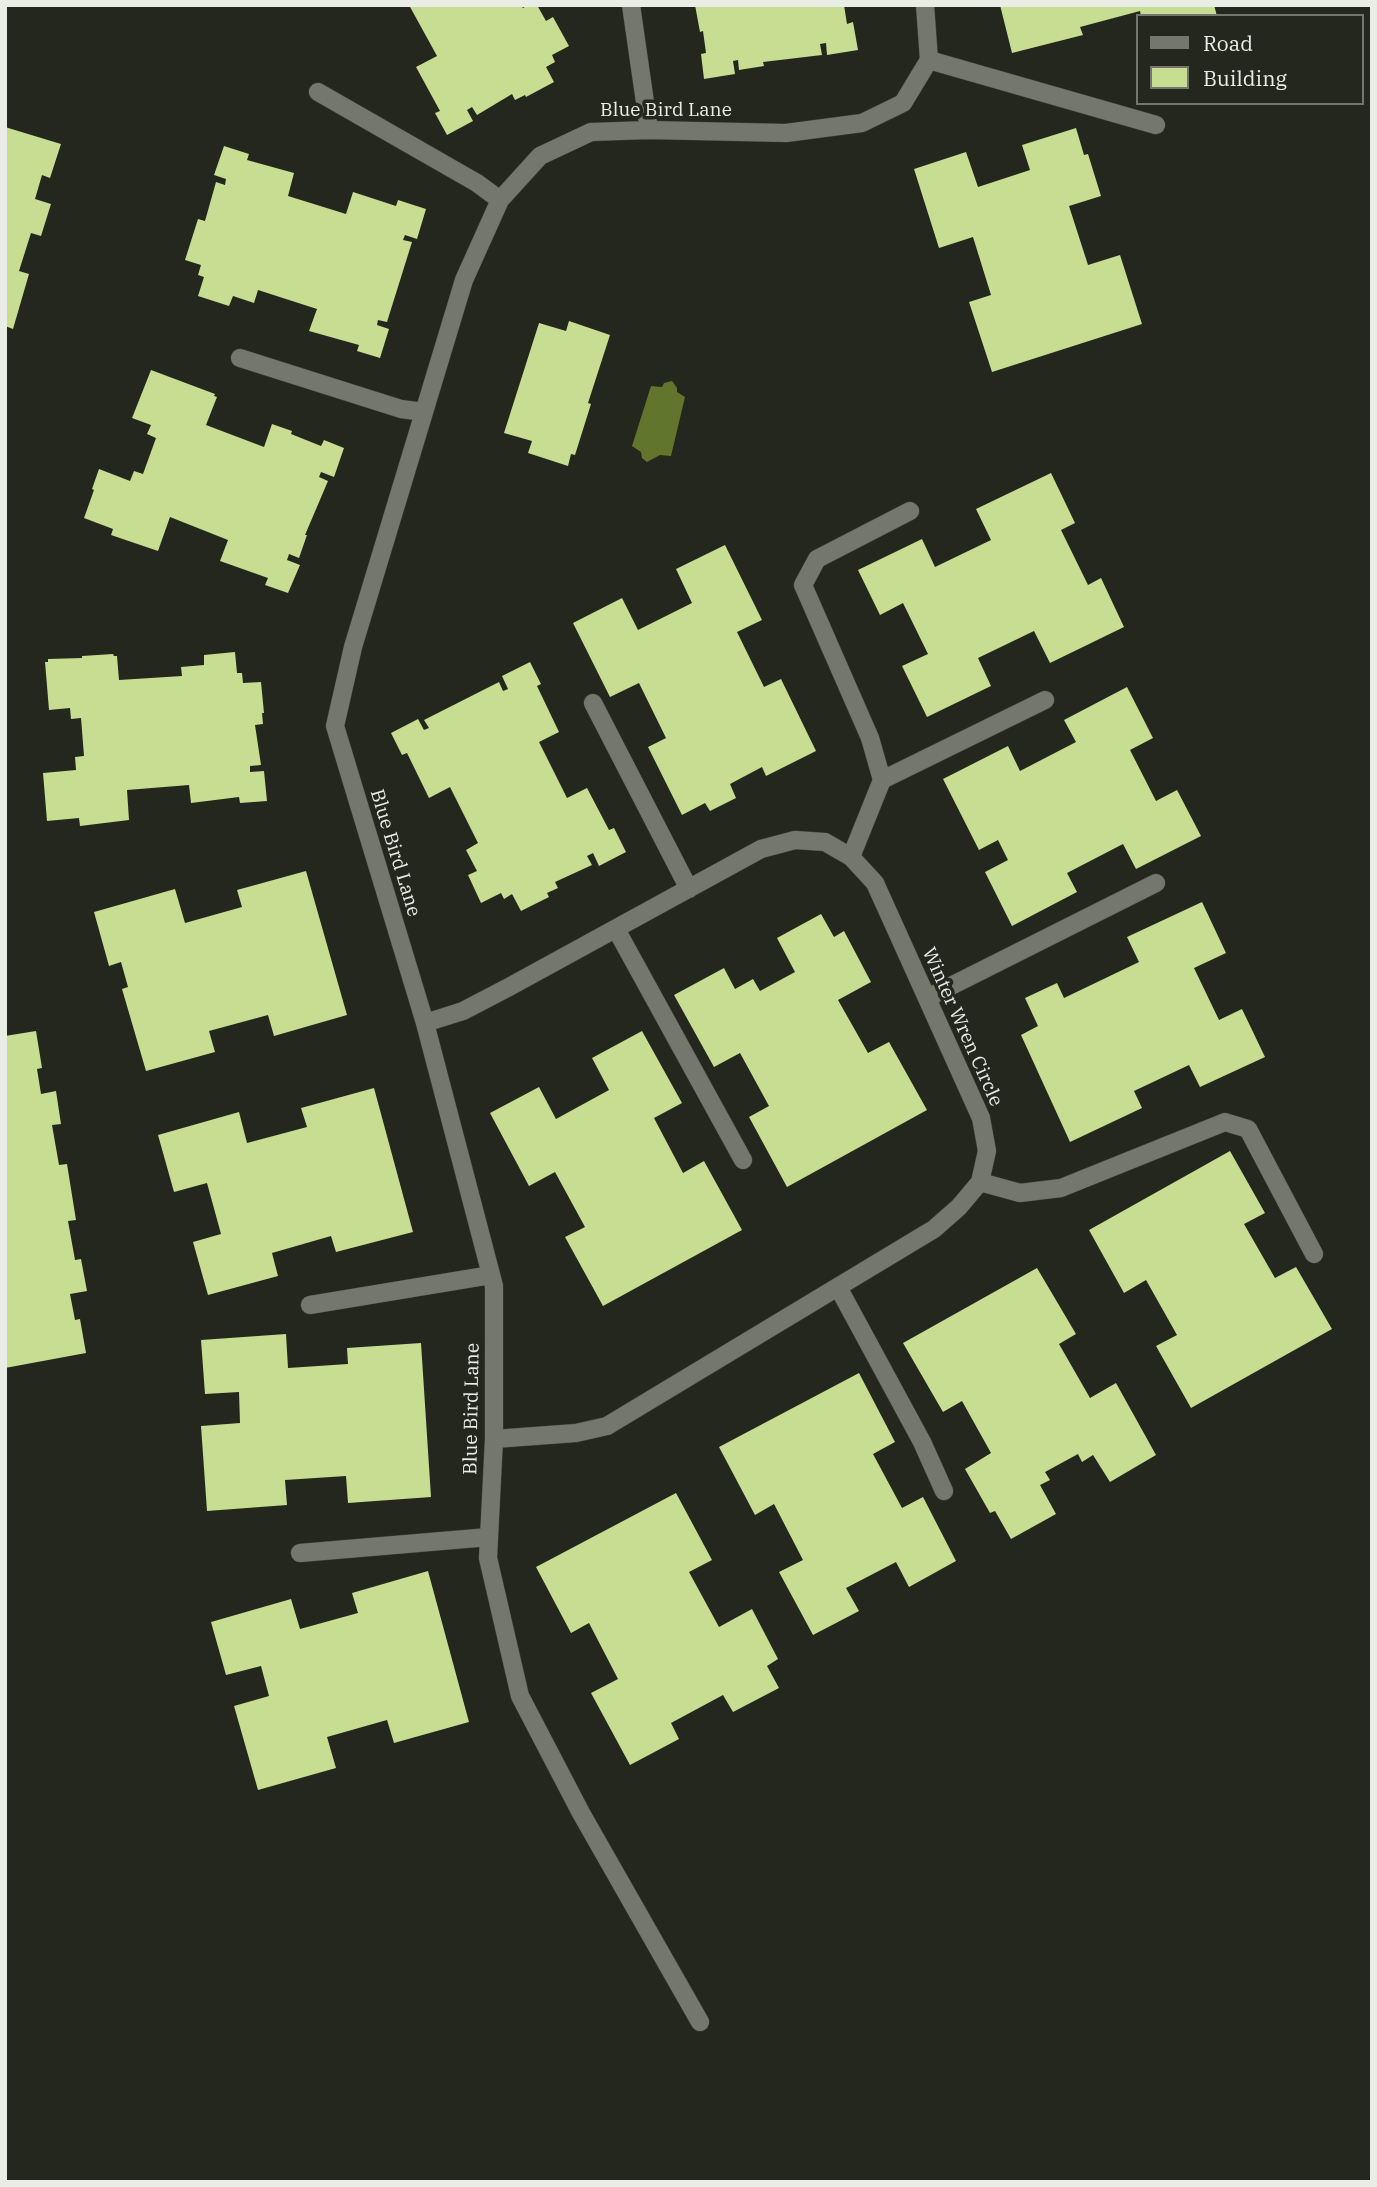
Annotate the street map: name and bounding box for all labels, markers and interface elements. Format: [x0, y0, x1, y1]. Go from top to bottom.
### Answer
legend [1136, 14, 1363, 105]
text: Road [1203, 29, 1253, 57]
text: Building [1203, 64, 1287, 92]
street label: Blue Bird Lane [600, 100, 732, 122]
street label: Blue Bird Lane [365, 787, 425, 919]
street label: Winter Wren Circle [917, 944, 1007, 1110]
street label: Blue Bird Lane [459, 1343, 485, 1475]

